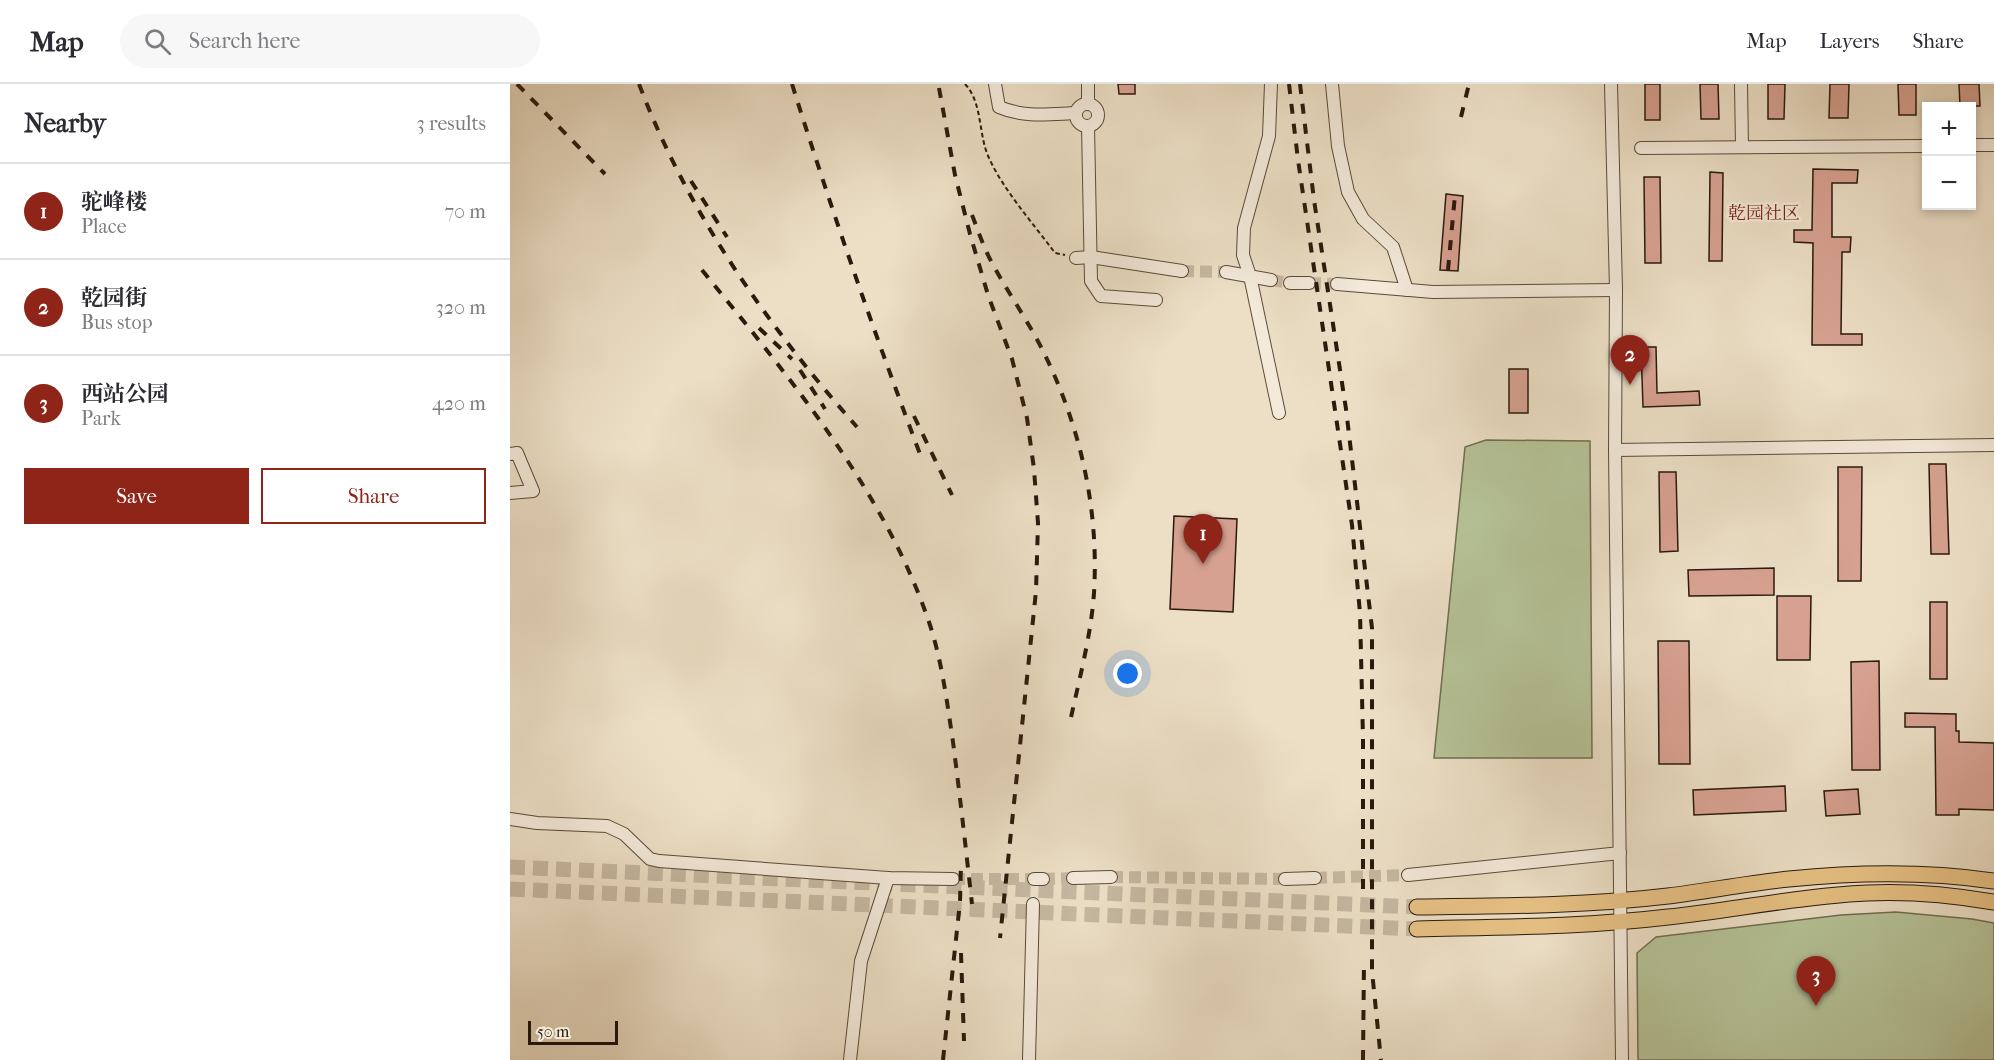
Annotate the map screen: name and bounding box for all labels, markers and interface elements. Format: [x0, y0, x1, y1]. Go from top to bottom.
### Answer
search box [120, 14, 540, 68]
text: Map [30, 25, 84, 58]
icon: search [141, 25, 174, 58]
text: Search here [189, 28, 300, 54]
text: Map [1746, 29, 1787, 53]
text: Layers [1820, 29, 1879, 53]
text: Share [1912, 29, 1964, 53]
map controls [1922, 102, 1976, 210]
button: + [1922, 102, 1976, 156]
text: Nearby [24, 108, 106, 139]
text: 3 results [417, 112, 486, 135]
button: − [1922, 156, 1976, 210]
text: 驼峰楼 [81, 189, 147, 215]
text: 1 [40, 200, 47, 223]
text: 70 m [444, 200, 486, 223]
district label: 乾园社区 [1728, 203, 1800, 224]
text: Place [81, 215, 127, 238]
text: 乾园街 [81, 285, 147, 311]
text: 2 [38, 296, 49, 319]
text: 320 m [436, 296, 486, 319]
text: Bus stop [81, 311, 153, 334]
pin: 2 [1610, 336, 1650, 385]
text: 西站公园 [81, 381, 169, 407]
text: 3 [39, 392, 48, 415]
text: 420 m [432, 392, 486, 415]
text: Park [81, 407, 121, 430]
button: Save [24, 468, 249, 524]
button: Share [261, 468, 486, 524]
pin: 1 [1184, 514, 1222, 564]
your location [1113, 659, 1142, 688]
pin: 3 [1796, 956, 1836, 1006]
scale bar [528, 1018, 618, 1046]
text: 50 m [537, 1022, 569, 1041]

